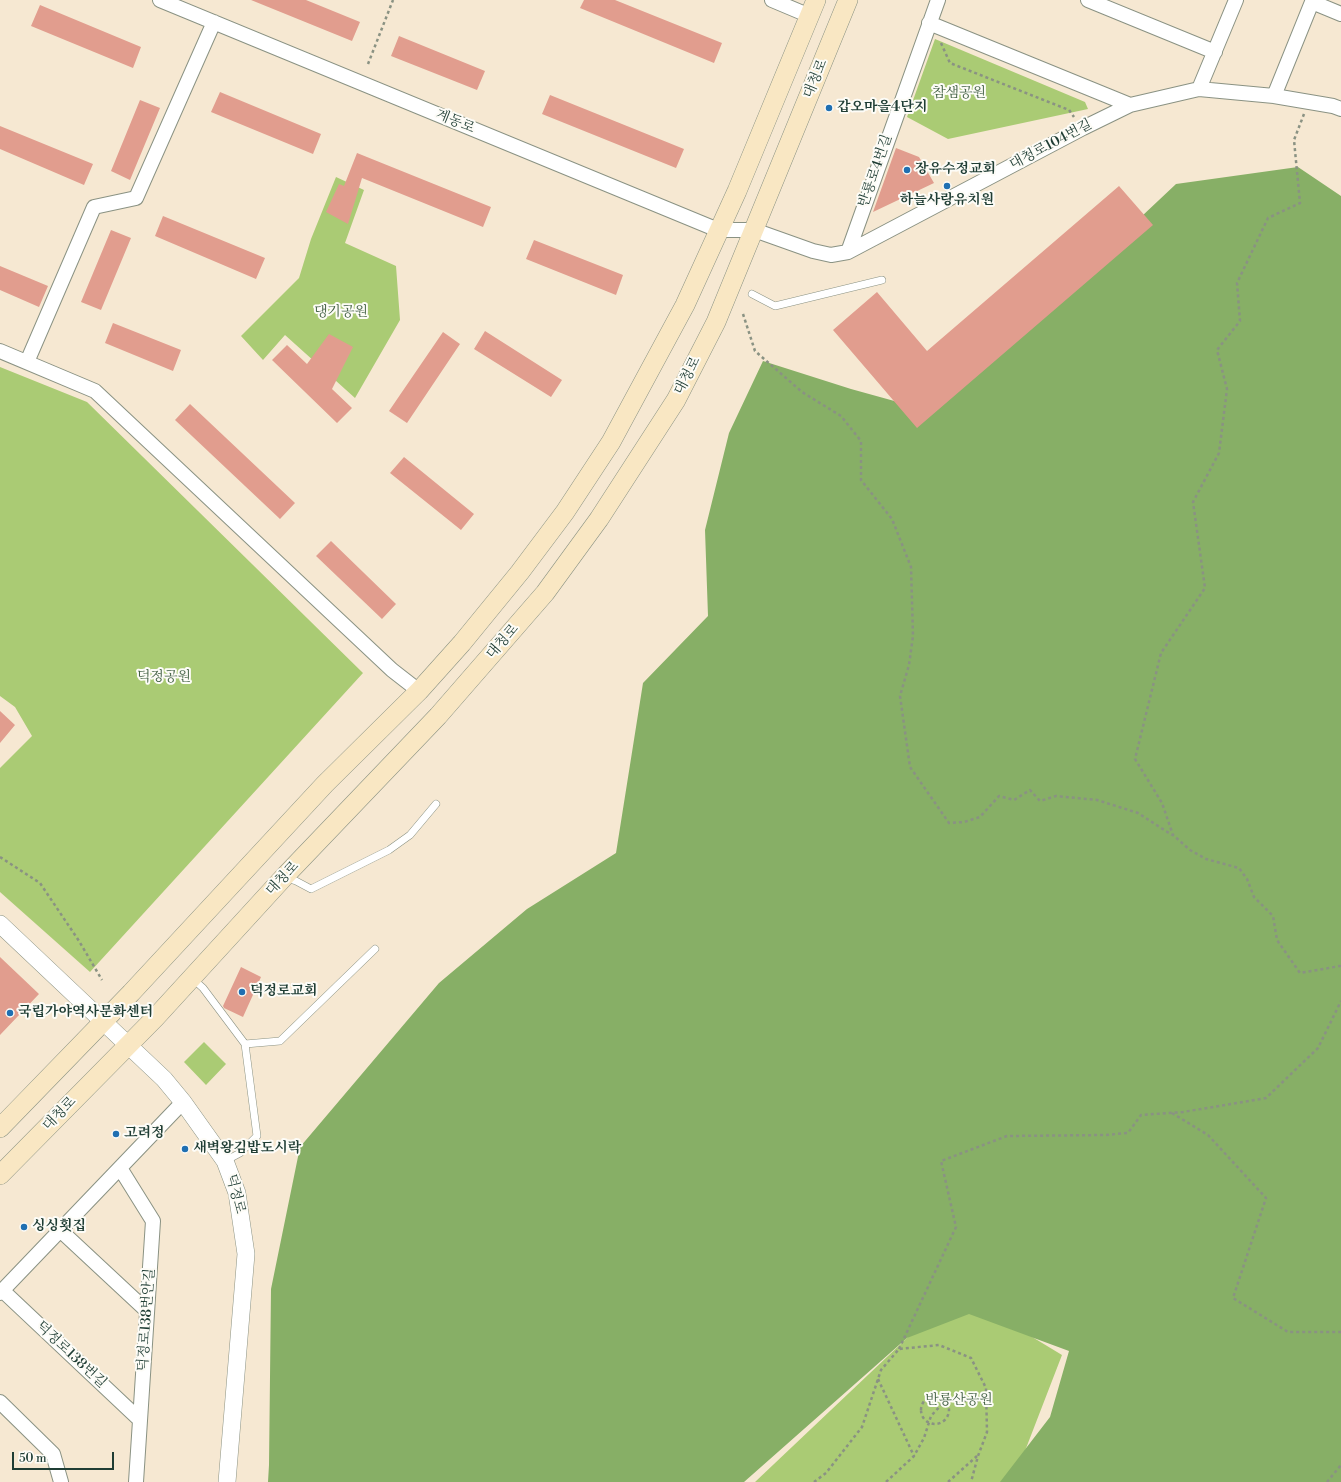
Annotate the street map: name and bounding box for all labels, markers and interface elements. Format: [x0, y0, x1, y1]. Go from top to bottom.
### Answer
street label: 대청로 [801, 57, 831, 101]
park label: 참샘공원 [932, 86, 986, 102]
place label: 갑오마을4단지 [837, 100, 928, 116]
marker: 갑오마을4단지 [824, 103, 834, 113]
street label: 계동로 [433, 107, 477, 137]
street label: 대청로104번길 [1007, 116, 1095, 174]
street label: 반룡로4번길 [856, 132, 896, 210]
place label: 장유수정교회 [915, 162, 996, 178]
marker: 장유수정교회 [902, 165, 912, 175]
marker: 하늘사랑유치원 [942, 181, 952, 191]
place label: 하늘사랑유치원 [900, 193, 994, 209]
park label: 댕기공원 [314, 305, 368, 321]
street label: 대청로 [671, 354, 705, 398]
street label: 대청로 [483, 621, 523, 663]
park label: 덕정공원 [137, 670, 191, 686]
street label: 대청로 [263, 858, 303, 900]
place label: 덕정로교회 [250, 984, 318, 1000]
marker: 덕정로교회 [237, 987, 247, 997]
place label: 국립가야역사문화센터 [18, 1005, 153, 1021]
marker: 국립가야역사문화센터 [5, 1008, 15, 1018]
street label: 대청로 [40, 1094, 80, 1134]
place label: 고려정 [124, 1126, 165, 1142]
marker: 고려정 [111, 1129, 121, 1139]
place label: 새벽왕김밥도시락 [193, 1141, 301, 1157]
marker: 새벽왕김밥도시락 [180, 1144, 190, 1154]
street label: 덕정로 [222, 1172, 248, 1216]
place label: 싱싱횟집 [32, 1219, 86, 1235]
marker: 싱싱횟집 [19, 1222, 29, 1232]
street label: 덕정로138번안길 [135, 1268, 159, 1372]
street label: 덕정로138번길 [32, 1318, 110, 1392]
park label: 반룡산공원 [925, 1393, 993, 1409]
scale bar [14, 1444, 116, 1470]
text: 50 m [19, 1451, 47, 1466]

